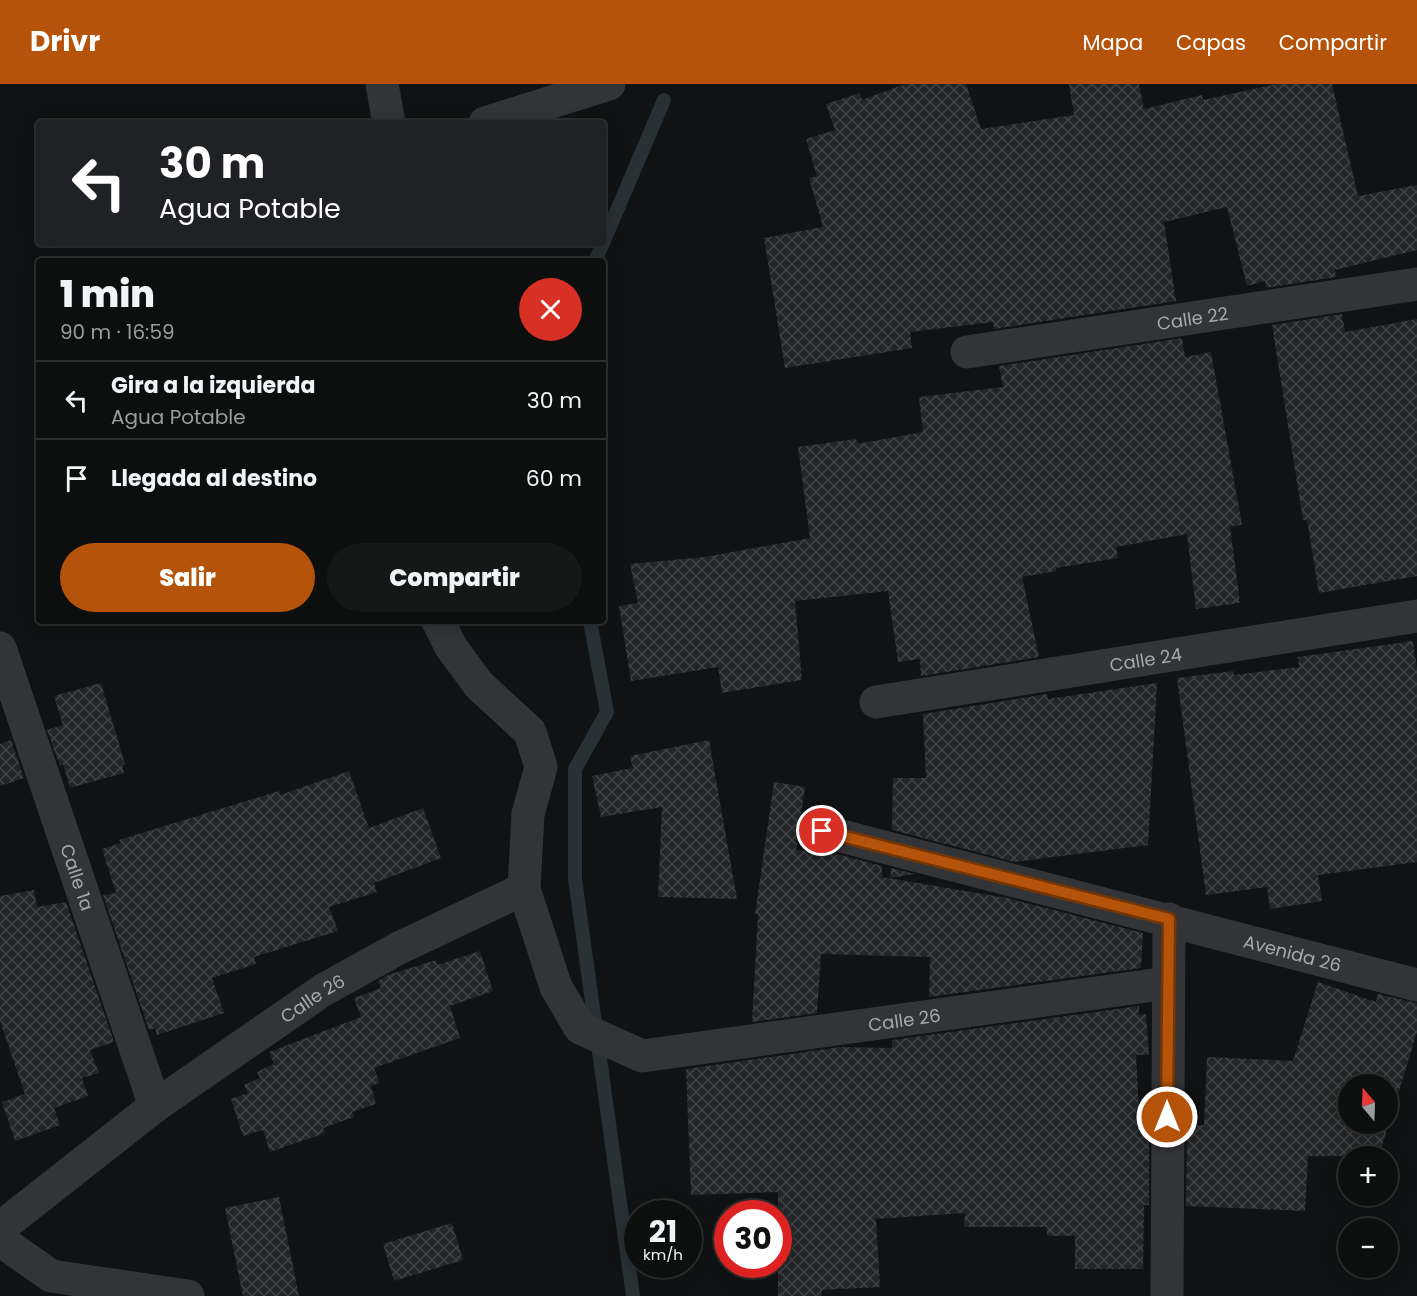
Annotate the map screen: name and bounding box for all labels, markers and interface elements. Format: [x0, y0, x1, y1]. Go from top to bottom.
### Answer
text: Drivr [30, 22, 100, 61]
text: Mapa [1082, 28, 1143, 57]
text: Capas [1176, 28, 1246, 57]
text: Compartir [1279, 28, 1387, 57]
text: 30 m [159, 134, 265, 193]
icon: left [60, 144, 138, 222]
text: Agua Potable [159, 190, 341, 227]
text: 1 min [60, 269, 155, 320]
button: close [519, 278, 582, 341]
street label: Calle 22 [1155, 300, 1230, 336]
text: 90 m · 16:59 [60, 318, 175, 346]
text: Gira a la izquierda [111, 370, 315, 401]
icon: left [60, 384, 93, 417]
text: 30 m [527, 385, 582, 416]
text: Agua Potable [111, 403, 246, 431]
icon: arrive [60, 462, 93, 495]
text: Llegada al destino [111, 463, 317, 494]
text: 60 m [526, 463, 582, 494]
button: Salir [60, 543, 315, 612]
button: Compartir [327, 543, 582, 612]
street label: Calle 24 [1108, 641, 1183, 677]
pin [796, 805, 847, 856]
icon: arrive [805, 814, 838, 847]
street label: Calle 1a [55, 841, 100, 914]
street label: Avenida 26 [1241, 928, 1344, 977]
street label: Calle 26 [275, 968, 349, 1029]
street label: Calle 26 [867, 1002, 942, 1037]
north arrow [1338, 1074, 1398, 1134]
map controls [1338, 1074, 1398, 1278]
position arrow [1135, 1085, 1199, 1149]
button: + [1338, 1146, 1398, 1206]
speed limit sign: 30 [714, 1200, 792, 1278]
text: 21 [649, 1210, 677, 1253]
button: − [1338, 1218, 1398, 1278]
text: km/h [643, 1244, 683, 1265]

